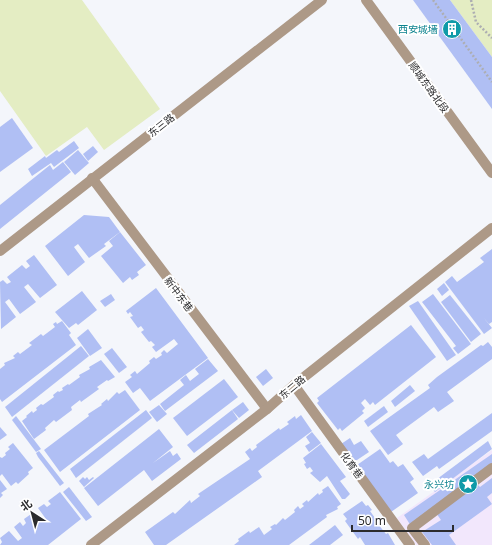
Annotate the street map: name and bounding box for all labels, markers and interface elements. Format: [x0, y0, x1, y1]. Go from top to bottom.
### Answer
building icon: 西安城墙 [441, 18, 463, 40]
place label: 西安城墙 [398, 22, 438, 36]
street label: 顺城东路北段 [406, 59, 452, 115]
street label: 东三路 [145, 110, 177, 140]
street label: 新中东巷 [161, 274, 197, 314]
street label: 东二路 [276, 372, 308, 402]
street label: 化育巷 [338, 449, 366, 481]
place icon: 永兴坊 [457, 473, 479, 495]
place label: 永兴坊 [424, 477, 454, 491]
north arrow [12, 493, 52, 533]
text: 北 [17, 495, 35, 514]
scale bar [352, 507, 453, 533]
text: 50 m [358, 512, 386, 529]

